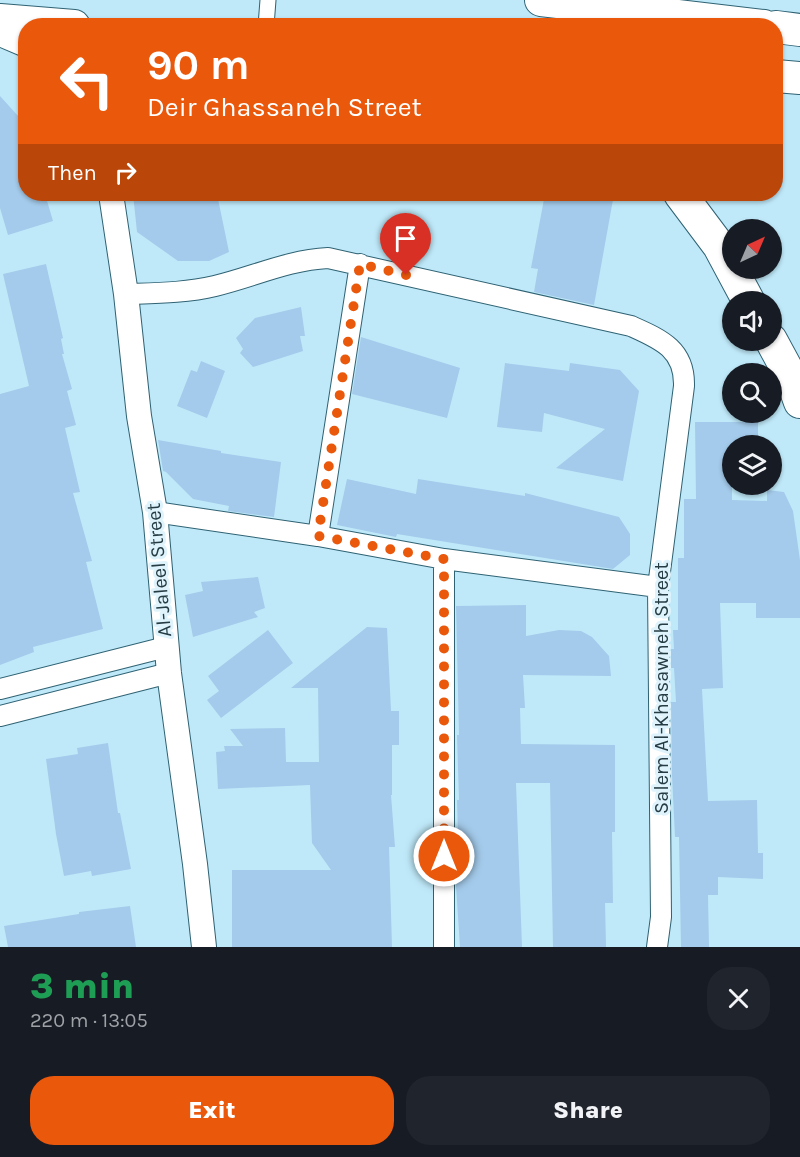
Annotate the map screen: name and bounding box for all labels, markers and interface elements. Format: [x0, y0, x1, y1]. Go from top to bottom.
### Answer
text: 90 m [147, 40, 250, 90]
icon: left [48, 42, 126, 120]
text: Deir Ghassaneh Street [147, 91, 422, 123]
icon: right [109, 156, 142, 189]
text: Then [48, 160, 97, 186]
pin [380, 213, 431, 275]
north arrow [722, 219, 782, 279]
map controls [722, 219, 782, 495]
icon: arrive [389, 222, 422, 255]
button: sound [722, 291, 782, 351]
button: search [722, 363, 782, 423]
button: layers [722, 435, 782, 495]
street label: Al-Jaleel Street [142, 502, 176, 638]
street label: Salem Al-Khasawneh Street [650, 562, 673, 814]
position arrow [412, 824, 476, 888]
text: 3 min [30, 965, 134, 1007]
button: close [707, 967, 770, 1030]
text: 220 m · 13:05 [30, 1009, 148, 1032]
button: Exit [30, 1076, 394, 1145]
button: Share [406, 1076, 770, 1145]

